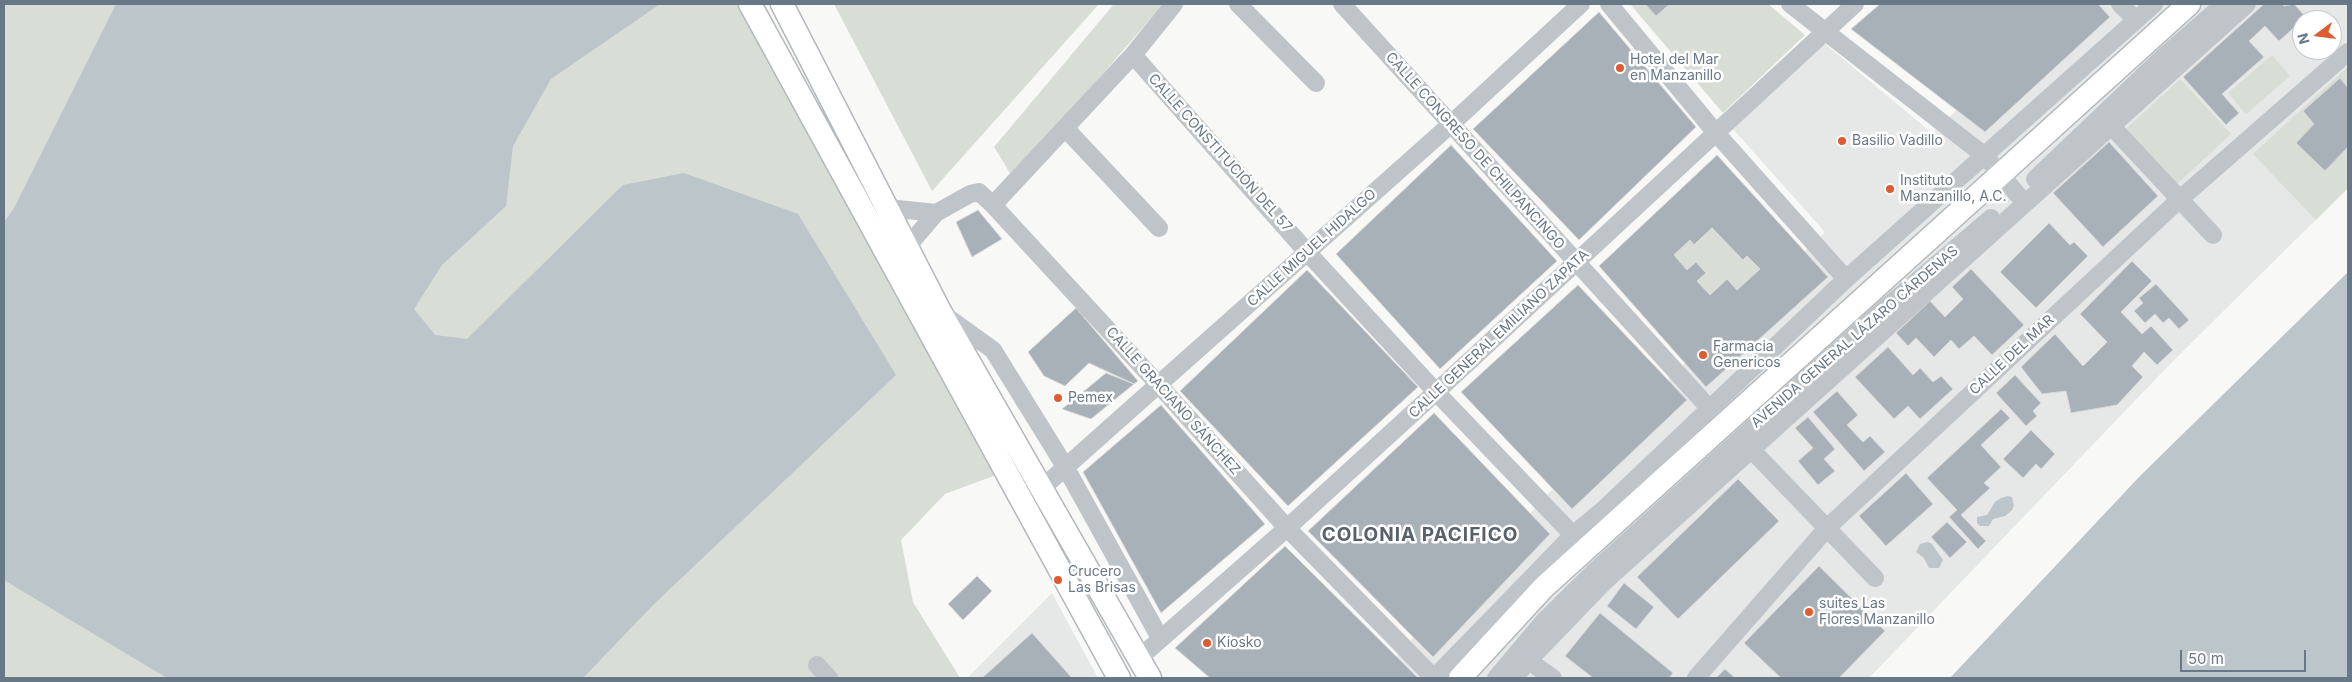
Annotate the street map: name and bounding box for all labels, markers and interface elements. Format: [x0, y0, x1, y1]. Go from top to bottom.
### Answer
north arrow [2292, 10, 2342, 60]
text: N [2293, 31, 2313, 46]
street label: CALLE CONGRESO DE CHILPANCINGO [1382, 49, 1568, 253]
place label: Hotel del Mar en Manzanillo [1630, 52, 1722, 84]
marker: Hotel del Mar en Manzanillo [1614, 62, 1626, 74]
street label: CALLE CONSTITUCIÓN DEL 57 [1145, 71, 1295, 235]
place label: Basilio Vadillo [1852, 133, 1943, 149]
marker: Basilio Vadillo [1836, 135, 1848, 147]
place label: Instituto Manzanillo, A.C. [1900, 173, 2007, 206]
marker: Instituto Manzanillo, A.C. [1884, 183, 1896, 195]
street label: CALLE MIGUEL HIDALGO [1244, 186, 1380, 310]
street label: AVENIDA GENERAL LÁZARO CÁRDENAS [1748, 243, 1962, 431]
street label: CALLE GENERAL EMILIANO ZAPATA [1406, 246, 1592, 422]
street label: CALLE DEL MAR [1966, 312, 2058, 398]
street label: CALLE GRACIANO SÁNCHEZ [1102, 324, 1244, 478]
place label: Farmacia Genericos [1713, 339, 1781, 372]
marker: Farmacia Genericos [1697, 349, 1709, 361]
place label: Pemex [1068, 390, 1113, 406]
marker: Pemex [1052, 392, 1064, 404]
district label: COLONIA PACIFICO [1320, 524, 1520, 546]
place label: Crucero Las Brisas [1068, 564, 1136, 596]
marker: Crucero Las Brisas [1052, 574, 1064, 586]
place label: suites Las Flores Manzanillo [1819, 596, 1935, 628]
marker: suites Las Flores Manzanillo [1803, 606, 1815, 618]
place label: Kiosko [1217, 635, 1262, 651]
marker: Kiosko [1201, 637, 1213, 649]
scale bar [2182, 640, 2308, 672]
text: 50 m [2188, 649, 2224, 668]

